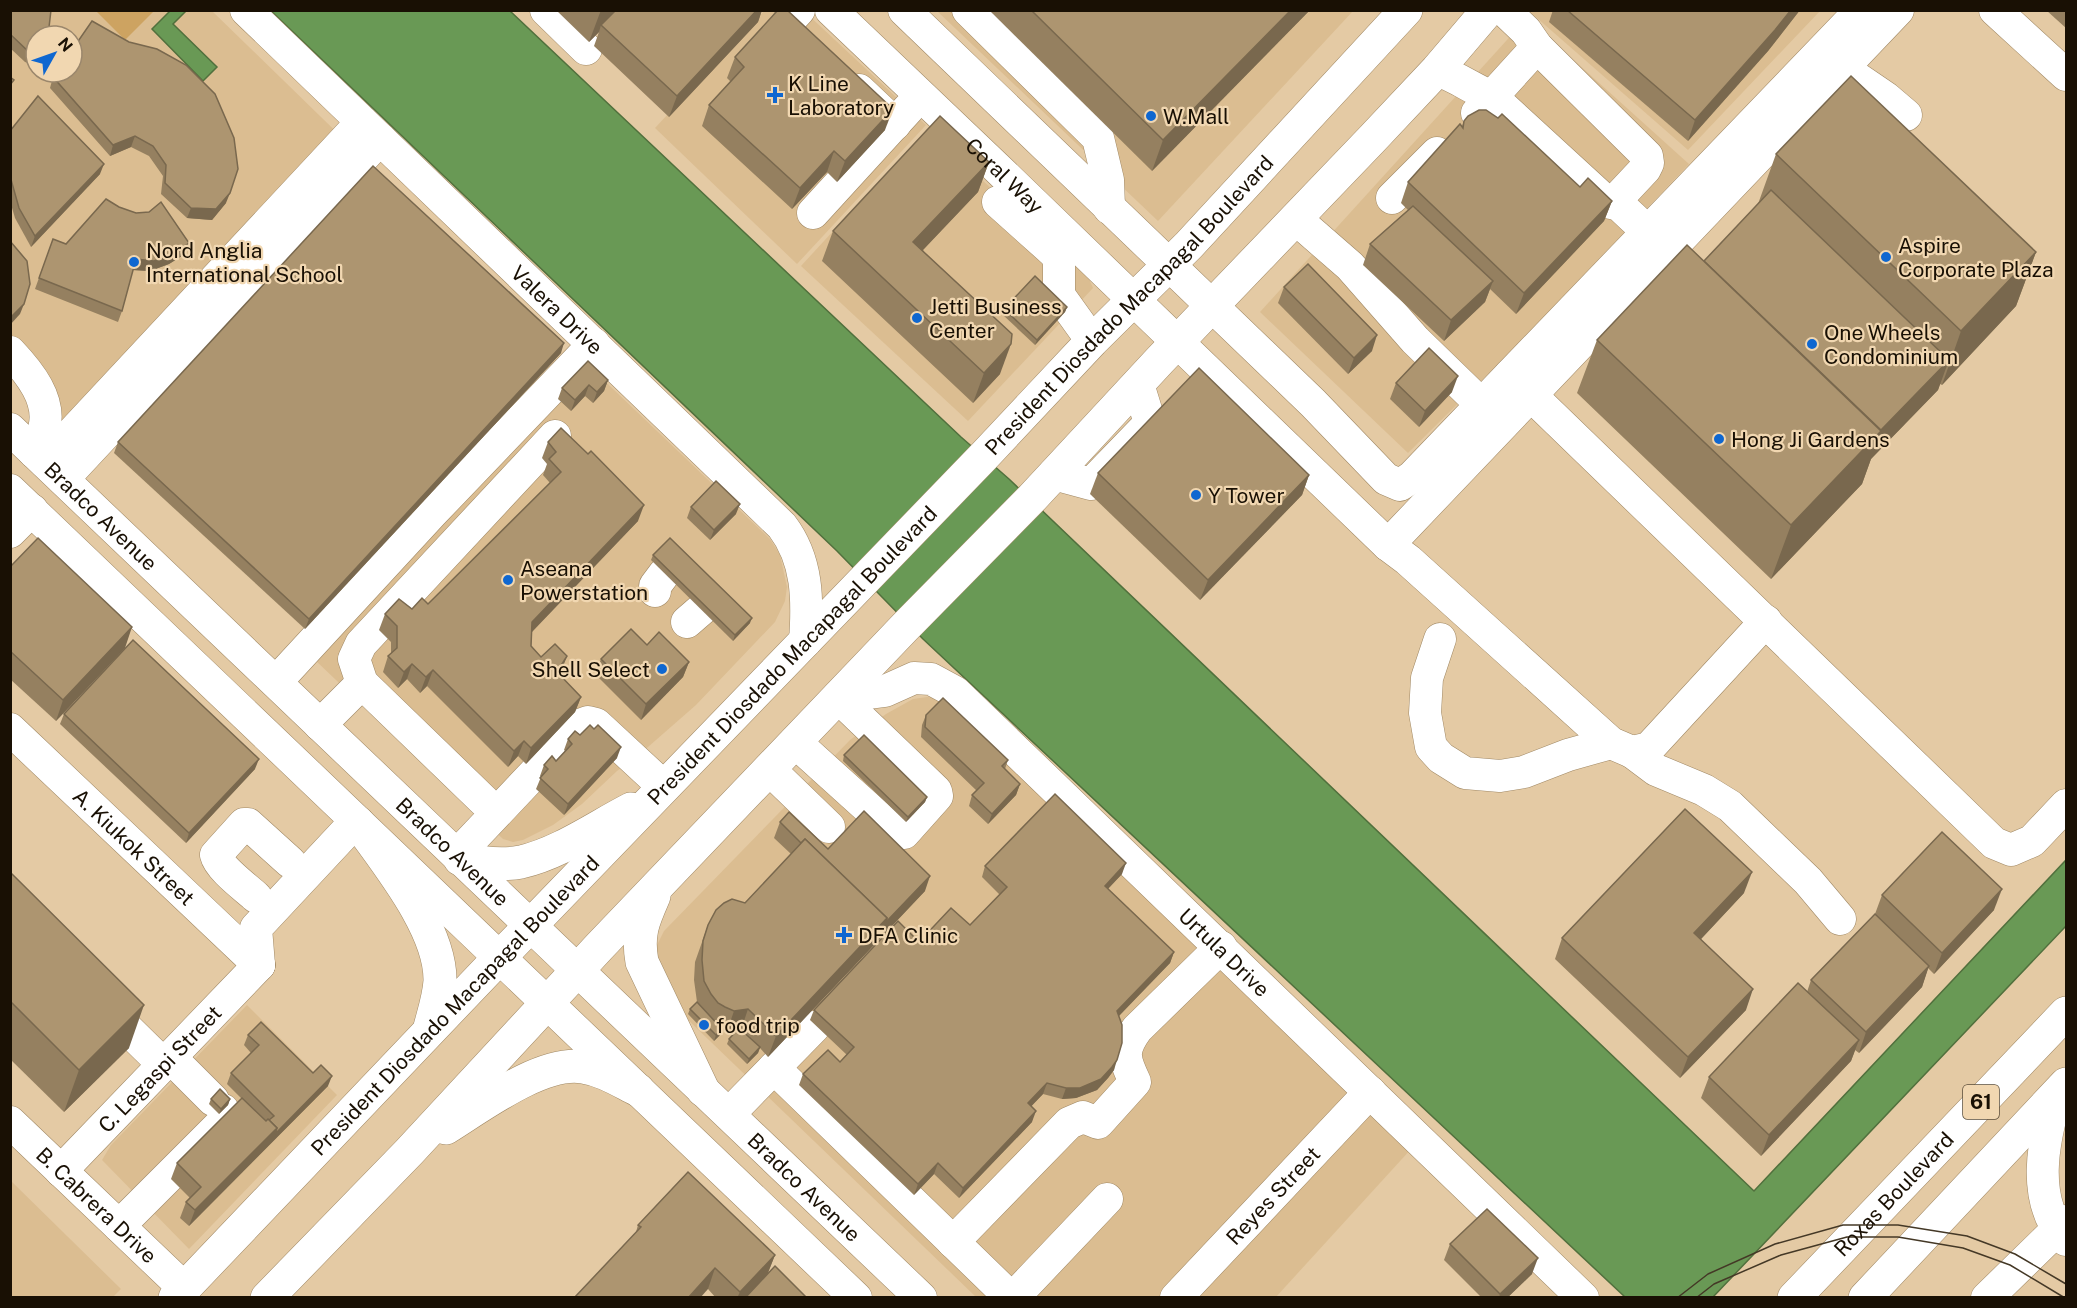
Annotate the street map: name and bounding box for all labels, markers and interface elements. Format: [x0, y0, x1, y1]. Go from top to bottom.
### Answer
north arrow [24, 24, 84, 84]
text: N [54, 34, 76, 56]
place label: K Line Laboratory [788, 71, 894, 120]
marker: K Line Laboratory [766, 86, 784, 104]
place label: W.Mall [1163, 104, 1229, 129]
marker: W.Mall [1144, 109, 1158, 123]
street label: Coral Way [961, 132, 1049, 219]
street label: President Diosdado Macapagal Boulevard [979, 150, 1278, 460]
place label: Aspire Corporate Plaza [1898, 233, 2054, 282]
place label: Nord Anglia International School [146, 238, 343, 287]
marker: Aspire Corporate Plaza [1879, 250, 1893, 264]
marker: Nord Anglia International School [127, 255, 141, 269]
street label: Valera Drive [506, 260, 608, 359]
place label: Jetti Business Center [929, 294, 1062, 343]
marker: Jetti Business Center [910, 311, 924, 325]
place label: One Wheels Condominium [1824, 320, 1958, 369]
marker: One Wheels Condominium [1805, 337, 1819, 351]
place label: Hong Ji Gardens [1731, 427, 1890, 452]
marker: Hong Ji Gardens [1712, 432, 1726, 446]
street label: Bradco Avenue [40, 456, 163, 576]
place label: Y Tower [1208, 483, 1285, 508]
marker: Y Tower [1189, 488, 1203, 502]
street label: President Diosdado Macapagal Boulevard [642, 500, 942, 810]
place label: Aseana Powerstation [520, 556, 648, 605]
marker: Aseana Powerstation [501, 573, 515, 587]
place label: Shell Select [532, 657, 650, 682]
marker: Shell Select [655, 662, 669, 676]
street label: A. Kiukok Street [68, 783, 200, 910]
street label: Bradco Avenue [391, 792, 514, 911]
street label: President Diosdado Macapagal Boulevard [305, 850, 604, 1160]
street label: Urtula Drive [1174, 903, 1275, 1001]
place label: DFA Clinic [858, 923, 958, 948]
marker: DFA Clinic [835, 926, 853, 944]
street label: C. Legaspi Street [93, 1000, 226, 1137]
place label: food trip [716, 1013, 800, 1038]
marker: food trip [697, 1018, 711, 1032]
road number: 61 [1963, 1085, 1999, 1119]
street label: Bradco Avenue [743, 1127, 866, 1246]
street label: Roxas Boulevard [1828, 1127, 1958, 1261]
street label: Reyes Street [1221, 1141, 1325, 1250]
street label: B. Cabrera Drive [31, 1142, 162, 1268]

